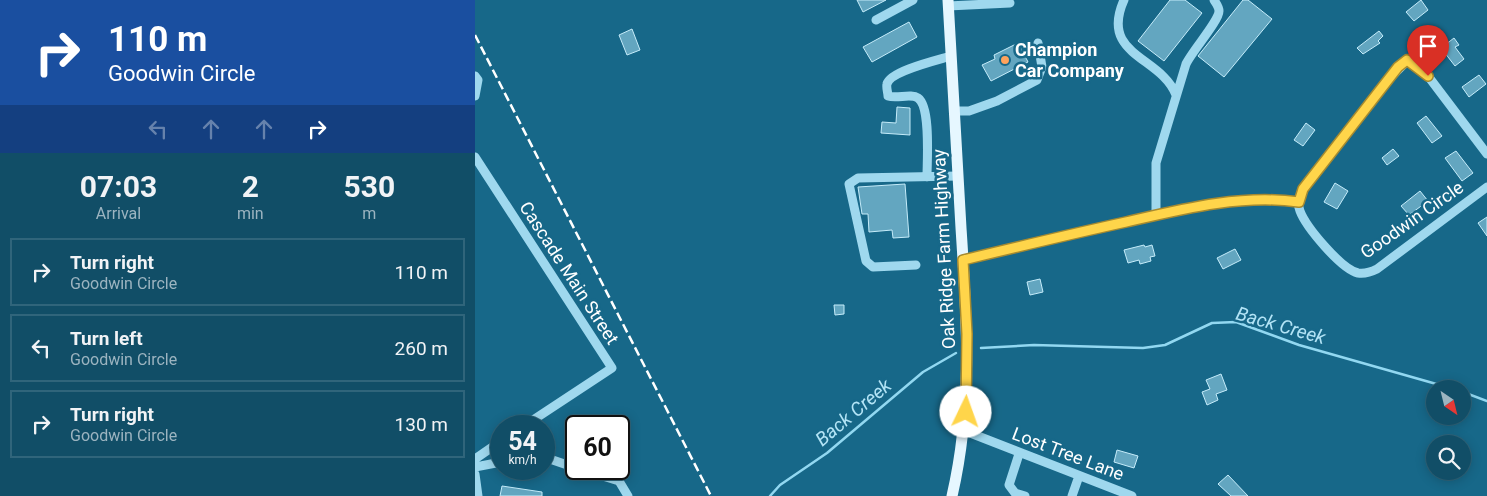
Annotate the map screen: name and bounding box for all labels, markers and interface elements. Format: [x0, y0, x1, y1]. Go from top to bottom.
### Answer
text: 110 m [108, 19, 207, 60]
icon: right [25, 20, 90, 85]
pin [1407, 25, 1449, 76]
icon: arrive [1414, 32, 1442, 60]
place label: Champion Car Company [1015, 39, 1125, 81]
marker: Champion Car Company [999, 54, 1011, 66]
text: Goodwin Circle [108, 61, 255, 86]
icon: left [144, 115, 172, 143]
icon: ahead [197, 115, 225, 143]
icon: ahead [250, 115, 278, 143]
icon: right [303, 115, 331, 143]
street label: Oak Ridge Farm Highway [928, 148, 959, 350]
text: 07:03 [80, 169, 157, 204]
text: 2 [242, 169, 259, 204]
text: 530 [344, 169, 395, 204]
street label: Goodwin Circle [1356, 176, 1467, 263]
street label: Cascade Main Street [515, 197, 623, 348]
text: Arrival [96, 204, 141, 223]
text: min [237, 204, 264, 223]
text: m [362, 204, 376, 223]
text: Turn right [70, 251, 154, 274]
icon: right [27, 258, 55, 286]
text: 110 m [395, 261, 448, 284]
text: Goodwin Circle [70, 274, 177, 293]
water label: Back Creek [1233, 302, 1329, 349]
text: Turn left [70, 327, 143, 350]
icon: left [27, 334, 55, 362]
text: 260 m [395, 337, 448, 360]
text: Goodwin Circle [70, 350, 177, 369]
water label: Back Creek [811, 374, 896, 451]
north arrow [1426, 380, 1471, 425]
map controls [1426, 380, 1471, 480]
position arrow [939, 385, 991, 437]
text: Turn right [70, 403, 154, 426]
icon: right [27, 410, 55, 438]
text: 130 m [395, 413, 448, 436]
speed limit sign: 60 [565, 415, 630, 480]
street label: Lost Tree Lane [1009, 423, 1127, 484]
text: Goodwin Circle [70, 426, 177, 445]
text: 54 [508, 427, 537, 456]
button: search [1426, 435, 1471, 480]
text: km/h [508, 453, 537, 467]

